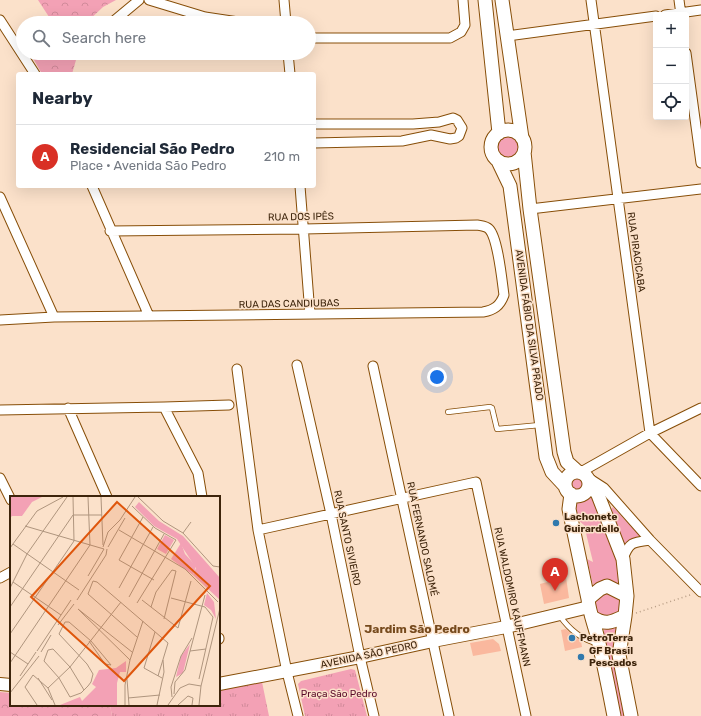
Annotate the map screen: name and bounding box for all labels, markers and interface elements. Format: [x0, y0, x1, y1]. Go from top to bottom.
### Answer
map controls [653, 12, 689, 120]
button: + [653, 12, 689, 48]
search box [16, 16, 316, 60]
icon: search [30, 27, 52, 49]
text: Search here [62, 29, 146, 47]
button: − [653, 48, 689, 84]
button: locate [653, 84, 689, 120]
text: Nearby [32, 88, 93, 108]
text: Residencial São Pedro [70, 140, 235, 158]
text: A [40, 149, 50, 164]
text: 210 m [264, 149, 300, 164]
text: Place · Avenida São Pedro [70, 158, 227, 173]
street label: RUA DOS IPÊS [268, 210, 334, 224]
street label: RUA PIRACICABA [624, 211, 648, 293]
street label: AVENIDA FÁBIO DA SILVA PRADO [512, 249, 546, 402]
street label: RUA DAS CANDIUBAS [239, 297, 339, 311]
your location [427, 367, 447, 387]
street label: RUA FERNANDO SALOMÉ [404, 481, 440, 597]
street label: RUA SANTO SIVIEIRO [331, 489, 363, 587]
inset map [10, 496, 220, 706]
place label: Lachonete Guirardello [564, 511, 619, 535]
marker: Lachonete Guirardello [551, 518, 561, 528]
street label: RUA WALDOMIRO KAUFFMANN [491, 526, 533, 668]
pin: A [542, 558, 568, 591]
district label: Jardim São Pedro [364, 622, 470, 636]
place label: PetroTerra [580, 632, 633, 644]
marker: PetroTerra [567, 633, 577, 643]
street label: AVENIDA SÃO PEDRO [319, 639, 419, 671]
place label: GF Brasil Pescados [589, 645, 637, 669]
marker: GF Brasil Pescados [576, 652, 586, 662]
park label: Praça São Pedro [301, 688, 377, 700]

